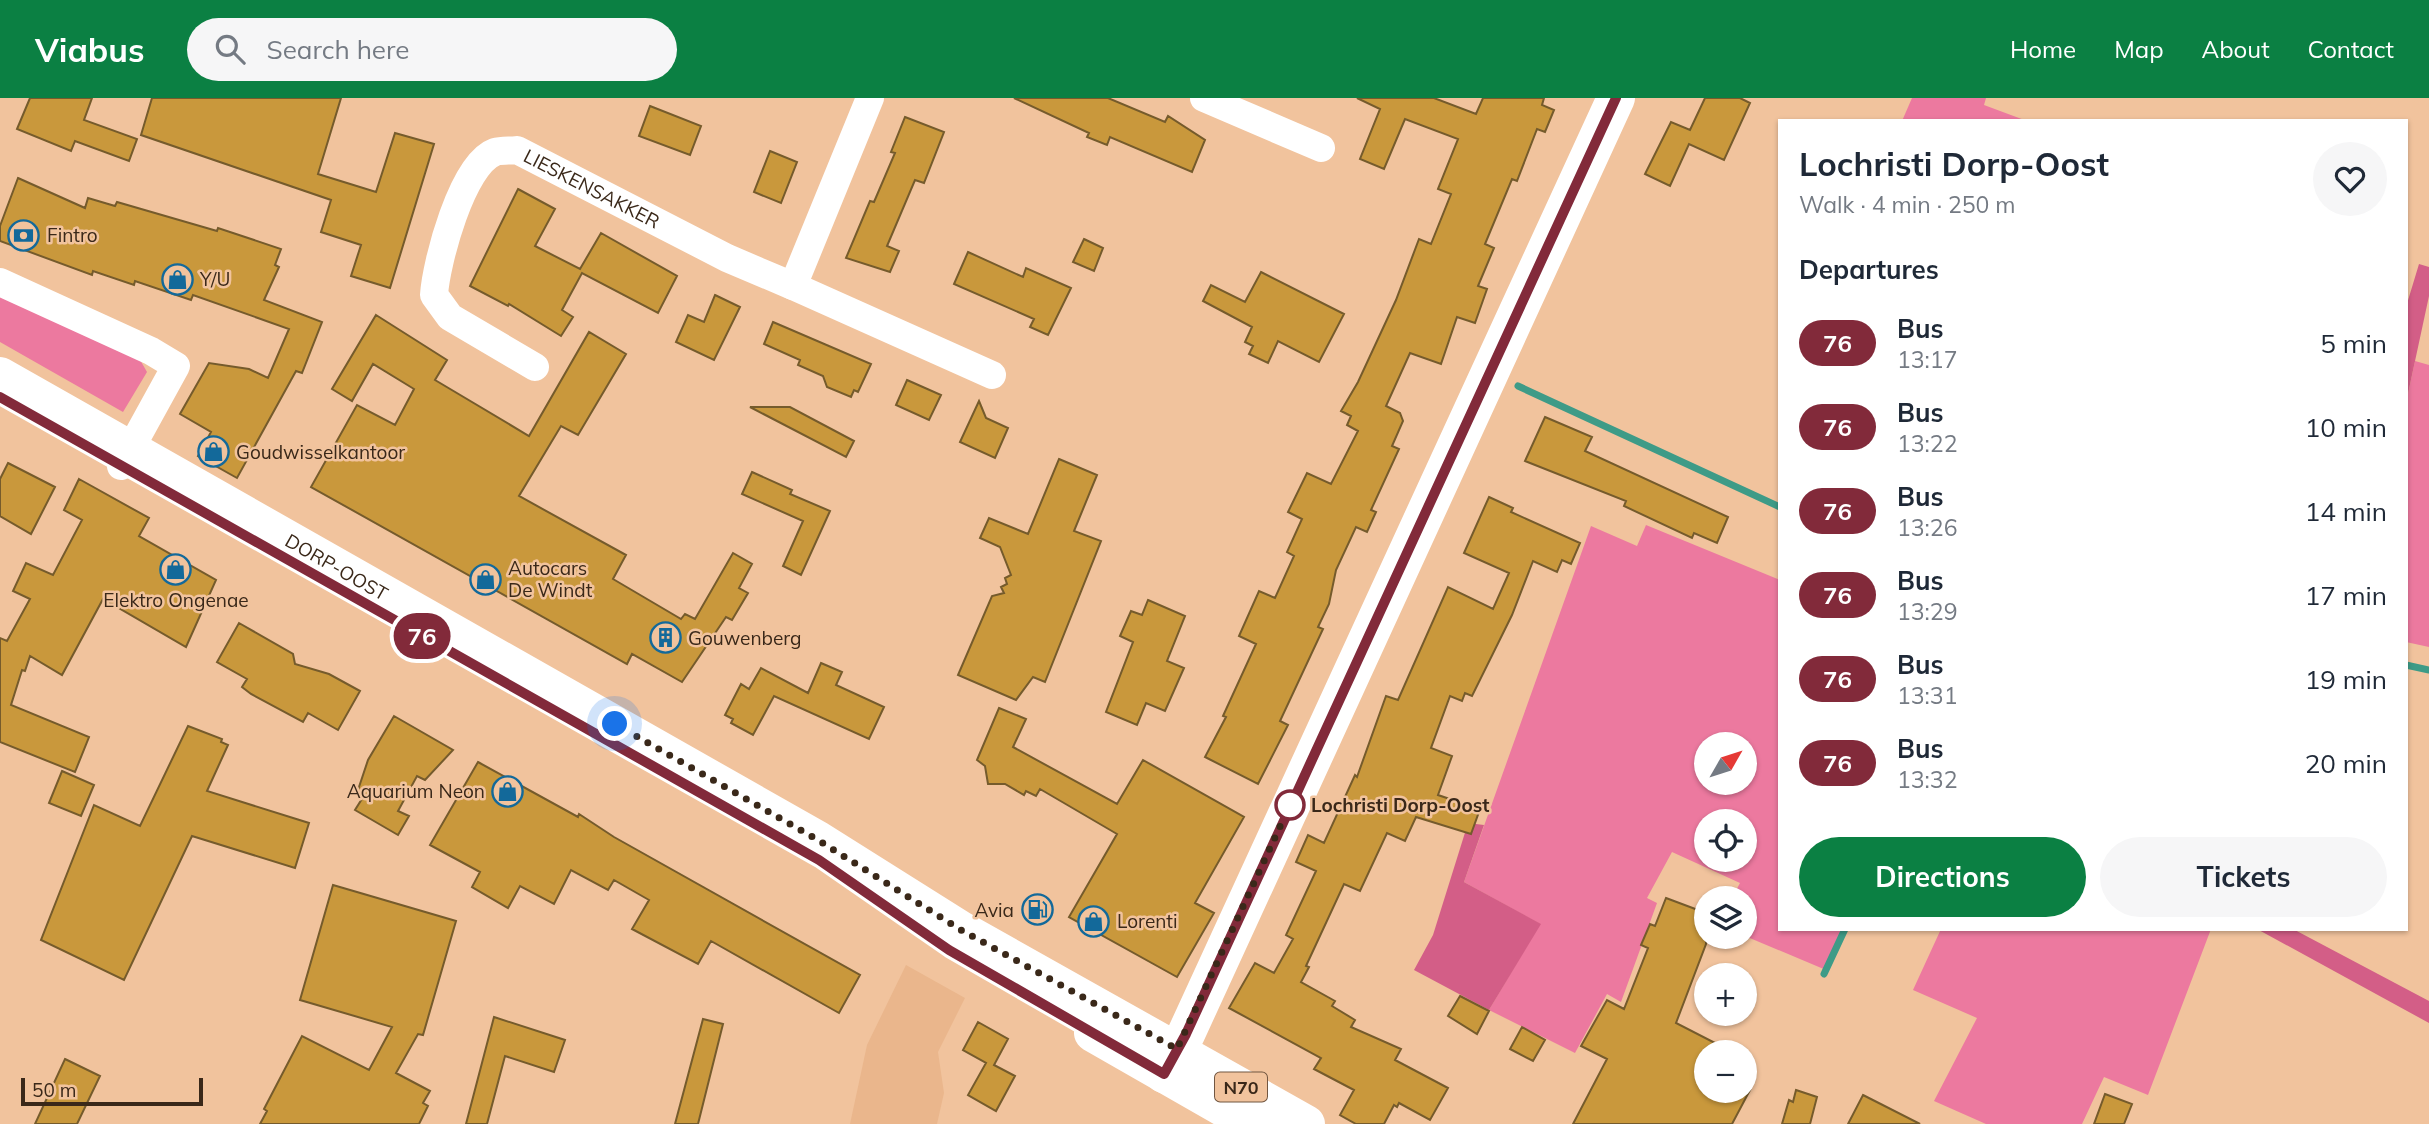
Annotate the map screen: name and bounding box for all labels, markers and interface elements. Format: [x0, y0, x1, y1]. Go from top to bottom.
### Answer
search box [187, 18, 677, 81]
text: Viabus [35, 29, 145, 70]
icon: search [211, 30, 249, 68]
text: Search here [267, 33, 409, 66]
text: Home [2010, 34, 2076, 64]
text: Map [2114, 34, 2164, 64]
text: About [2202, 34, 2270, 64]
text: Contact [2308, 34, 2394, 64]
button: heart [2313, 142, 2387, 216]
text: Lochristi Dorp-Oost [1799, 143, 2109, 184]
street label: LIESKENSAKKER [520, 144, 664, 233]
text: Walk · 4 min · 250 m [1799, 190, 2016, 219]
bank icon: Fintro [7, 218, 41, 252]
place label: Fintro [47, 223, 98, 247]
text: Departures [1799, 253, 1939, 286]
shop icon: Y/U [160, 262, 194, 296]
place label: Y/U [199, 267, 230, 291]
text: Bus [1897, 312, 1943, 345]
text: 5 min [2320, 327, 2387, 360]
text: 76 [1823, 328, 1852, 358]
text: 13:17 [1897, 345, 1957, 374]
text: Bus [1897, 396, 1943, 429]
text: 10 min [2305, 411, 2387, 444]
text: 76 [1823, 412, 1852, 442]
text: 13:22 [1897, 429, 1957, 458]
shop icon: Goudwisselkantoor [196, 435, 230, 469]
place label: Goudwisselkantoor [236, 440, 405, 464]
text: Bus [1897, 480, 1943, 513]
text: 14 min [2305, 495, 2387, 528]
text: 76 [1823, 496, 1852, 526]
text: 13:26 [1897, 513, 1957, 542]
street label: DORP-OOST [281, 528, 393, 606]
shop icon: Elektro Ongenae [159, 552, 193, 586]
place label: Autocars De Windt [508, 556, 593, 602]
shop icon: Autocars De Windt [468, 562, 502, 596]
text: Bus [1897, 564, 1943, 597]
text: 17 min [2305, 579, 2387, 612]
text: 76 [1823, 580, 1852, 610]
place label: Elektro Ongenae [103, 588, 249, 612]
text: 13:29 [1897, 597, 1957, 626]
line badge: 76 [390, 613, 453, 659]
text: 76 [408, 621, 436, 651]
building icon: Gouwenberg [648, 621, 682, 655]
place label: Gouwenberg [688, 626, 802, 650]
text: Bus [1897, 648, 1943, 681]
text: 19 min [2305, 663, 2387, 696]
text: 76 [1823, 664, 1852, 694]
text: 13:31 [1897, 681, 1957, 710]
your location [597, 706, 632, 741]
north arrow [1694, 732, 1757, 794]
map controls [1694, 732, 1757, 1103]
text: Bus [1897, 732, 1943, 765]
text: 20 min [2305, 747, 2387, 780]
text: 76 [1823, 748, 1852, 778]
text: 13:32 [1897, 765, 1957, 794]
shop icon: Aquarium Neon [491, 774, 525, 808]
place label: Aquarium Neon [347, 779, 485, 803]
marker: Lochristi Dorp-Oost [1275, 790, 1305, 820]
place label: Lochristi Dorp-Oost [1311, 793, 1489, 817]
button: locate [1694, 809, 1757, 872]
button: Directions [1799, 837, 2086, 917]
button: Tickets [2100, 837, 2387, 917]
button: layers [1694, 886, 1757, 949]
fuel station icon: Avia [1020, 893, 1054, 927]
place label: Avia [975, 898, 1014, 922]
shop icon: Lorenti [1077, 904, 1111, 938]
place label: Lorenti [1117, 909, 1178, 933]
button: + [1694, 963, 1757, 1026]
button: − [1694, 1040, 1757, 1103]
road number: N70 [1215, 1072, 1267, 1102]
scale bar [21, 1075, 203, 1107]
text: 50 m [32, 1078, 76, 1102]

